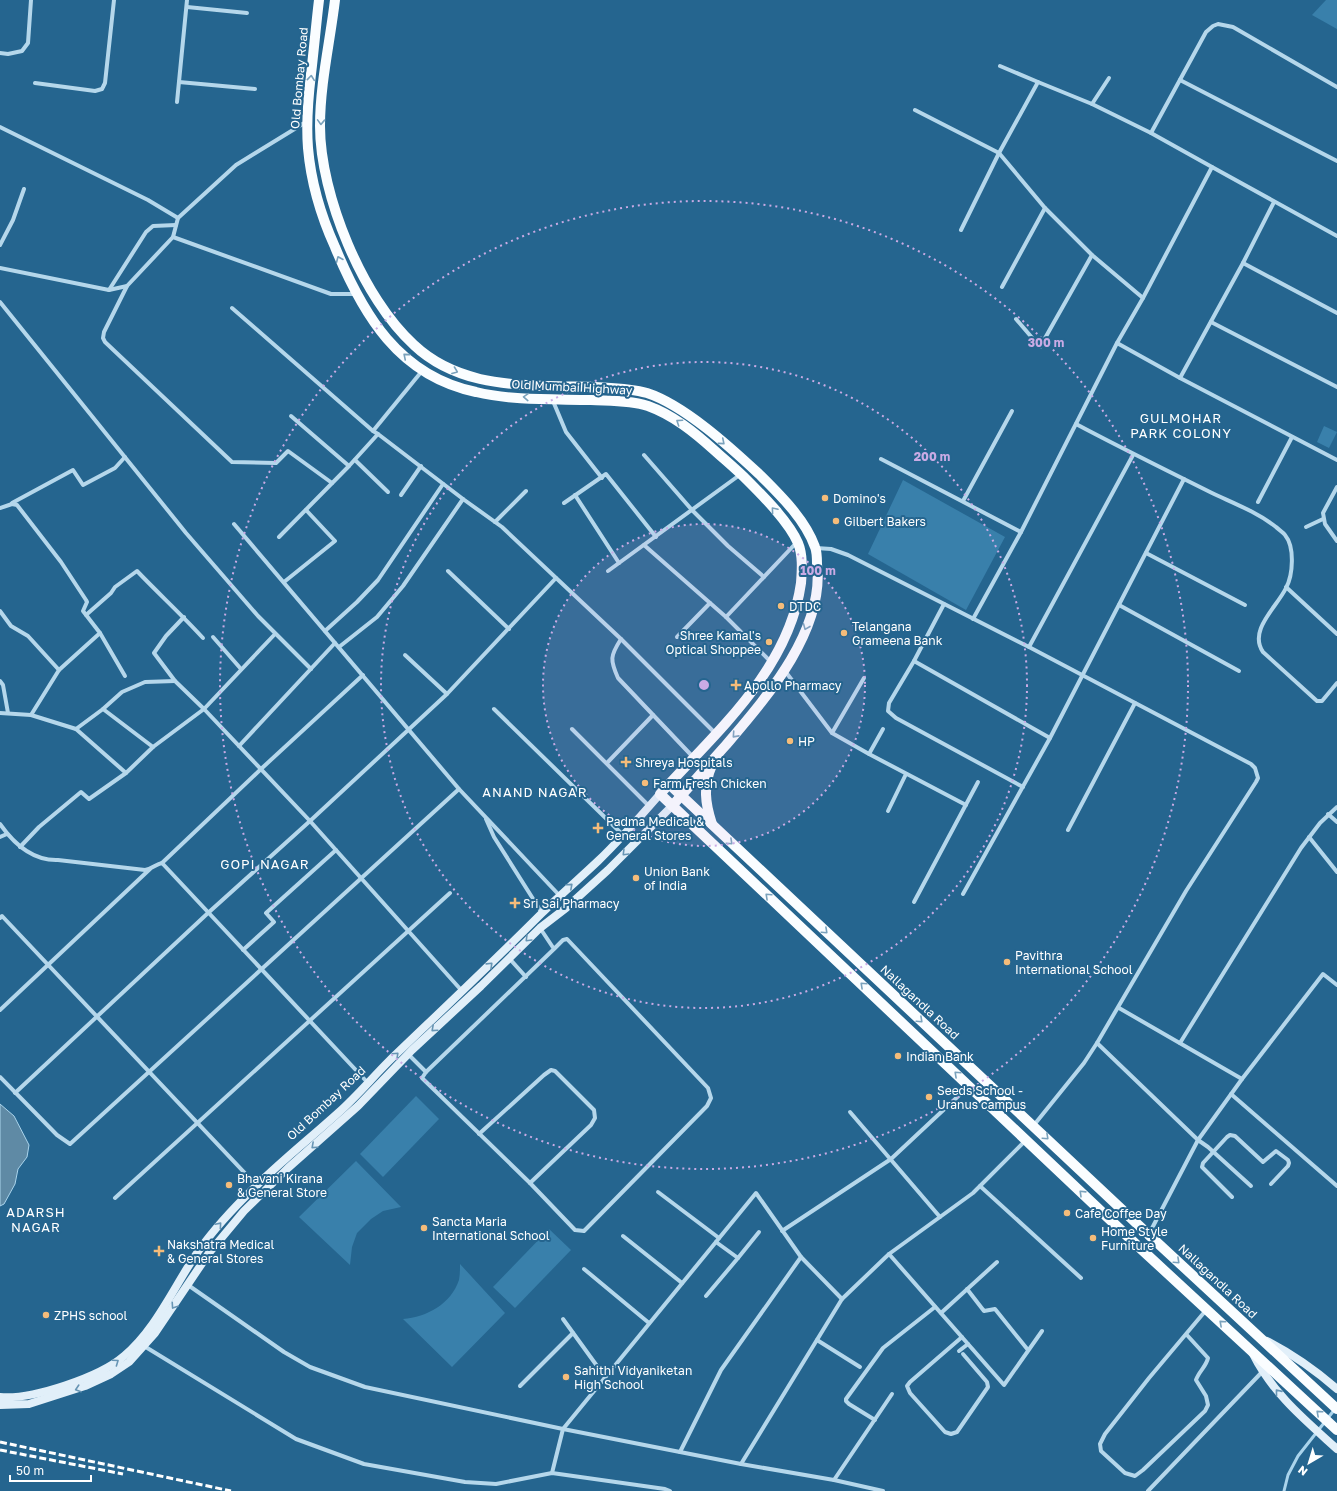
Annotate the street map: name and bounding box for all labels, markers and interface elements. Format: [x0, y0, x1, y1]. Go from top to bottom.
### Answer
street label: Old Bombay Road [287, 27, 311, 129]
one-way arrow [306, 75, 315, 81]
one-way arrow [316, 119, 325, 125]
one-way arrow [336, 255, 344, 262]
text: 300 m [1028, 335, 1064, 350]
one-way arrow [403, 354, 410, 361]
one-way arrow [451, 366, 458, 375]
street label: Old Mumbai Highway [511, 376, 633, 398]
one-way arrow [523, 393, 529, 402]
district label: GULMOHAR PARK COLONY [1130, 410, 1232, 441]
one-way arrow [676, 419, 683, 427]
one-way arrow [717, 437, 724, 444]
text: 200 m [914, 449, 950, 464]
place label: Domino's [833, 491, 886, 506]
marker: Domino's [820, 493, 830, 503]
one-way arrow [772, 507, 779, 514]
place label: Gilbert Bakers [844, 514, 926, 529]
marker: Gilbert Bakers [831, 516, 841, 526]
text: 100 m [800, 563, 836, 578]
place label: DTDC [789, 599, 821, 614]
marker: DTDC [776, 601, 786, 611]
place label: Telangana Grameena Bank [852, 619, 943, 648]
one-way arrow [803, 624, 811, 631]
place label: Shree Kamal's Optical Shoppee [666, 628, 761, 657]
marker: Telangana Grameena Bank [839, 628, 849, 638]
marker: Shree Kamal's Optical Shoppee [764, 637, 774, 647]
centre of rings [697, 678, 711, 692]
place label: Apollo Pharmacy [744, 678, 842, 693]
marker: Apollo Pharmacy [731, 680, 741, 690]
one-way arrow [732, 730, 739, 738]
place label: HP [798, 734, 815, 749]
marker: HP [785, 736, 795, 746]
place label: Shreya Hospitals [635, 755, 733, 770]
marker: Shreya Hospitals [620, 756, 632, 768]
place label: Farm Fresh Chicken [653, 776, 767, 791]
marker: Farm Fresh Chicken [640, 778, 650, 788]
district label: ANAND NAGAR [482, 784, 588, 800]
place label: Padma Medical & General Stores [606, 814, 704, 843]
marker: Padma Medical & General Stores [593, 823, 603, 833]
one-way arrow [725, 838, 733, 845]
one-way arrow [622, 848, 630, 856]
district label: GOPI NAGAR [220, 856, 310, 872]
place label: Union Bank of India [644, 864, 710, 893]
marker: Union Bank of India [631, 873, 641, 883]
one-way arrow [566, 884, 573, 891]
one-way arrow [765, 893, 773, 901]
place label: Sri Sai Pharmacy [523, 896, 620, 911]
marker: Sri Sai Pharmacy [510, 898, 520, 908]
one-way arrow [820, 926, 828, 934]
one-way arrow [525, 934, 533, 942]
place label: Pavithra International School [1015, 948, 1133, 977]
marker: Pavithra International School [1002, 957, 1012, 967]
one-way arrow [485, 962, 493, 970]
street label: Nallagandla Road [877, 962, 963, 1042]
one-way arrow [860, 982, 868, 990]
one-way arrow [915, 1015, 923, 1022]
one-way arrow [431, 1024, 439, 1032]
place label: Indian Bank [906, 1049, 974, 1064]
marker: Indian Bank [893, 1051, 903, 1061]
one-way arrow [391, 1052, 399, 1060]
street label: Old Bombay Road [284, 1063, 368, 1143]
one-way arrow [954, 1072, 962, 1079]
place label: Seeds School - Uranus campus [937, 1083, 1026, 1112]
marker: Seeds School - Uranus campus [924, 1092, 934, 1102]
one-way arrow [1041, 1132, 1049, 1140]
one-way arrow [311, 1141, 318, 1148]
place label: Bhavani Kirana & General Store [237, 1171, 327, 1200]
marker: Bhavani Kirana & General Store [224, 1180, 234, 1190]
one-way arrow [1079, 1190, 1087, 1197]
district label: ADARSH NAGAR [6, 1204, 66, 1235]
place label: Cafe Coffee Day [1075, 1206, 1167, 1221]
marker: Cafe Coffee Day [1062, 1208, 1072, 1218]
place label: Sancta Maria International School [432, 1214, 550, 1243]
one-way arrow [214, 1222, 221, 1230]
marker: Sancta Maria International School [419, 1223, 429, 1233]
place label: Home Style Furniture [1101, 1224, 1168, 1253]
marker: Home Style Furniture [1088, 1233, 1098, 1243]
place label: Nakshatra Medical & General Stores [167, 1237, 274, 1266]
street label: Nallagandla Road [1175, 1241, 1261, 1321]
marker: Nakshatra Medical & General Stores [154, 1246, 164, 1256]
one-way arrow [1173, 1256, 1180, 1263]
one-way arrow [172, 1302, 179, 1309]
place label: ZPHS school [54, 1308, 128, 1323]
marker: ZPHS school [41, 1310, 51, 1320]
one-way arrow [1219, 1320, 1227, 1327]
one-way arrow [112, 1359, 119, 1367]
place label: Sahithi Vidyaniketan High School [574, 1363, 692, 1392]
marker: Sahithi Vidyaniketan High School [561, 1372, 571, 1382]
one-way arrow [74, 1384, 81, 1393]
one-way arrow [1276, 1389, 1283, 1397]
one-way arrow [1316, 1411, 1323, 1418]
north arrow [1289, 1443, 1329, 1483]
scale bar [10, 1457, 91, 1483]
text: 50 m [16, 1463, 44, 1478]
text: N [1295, 1464, 1310, 1479]

